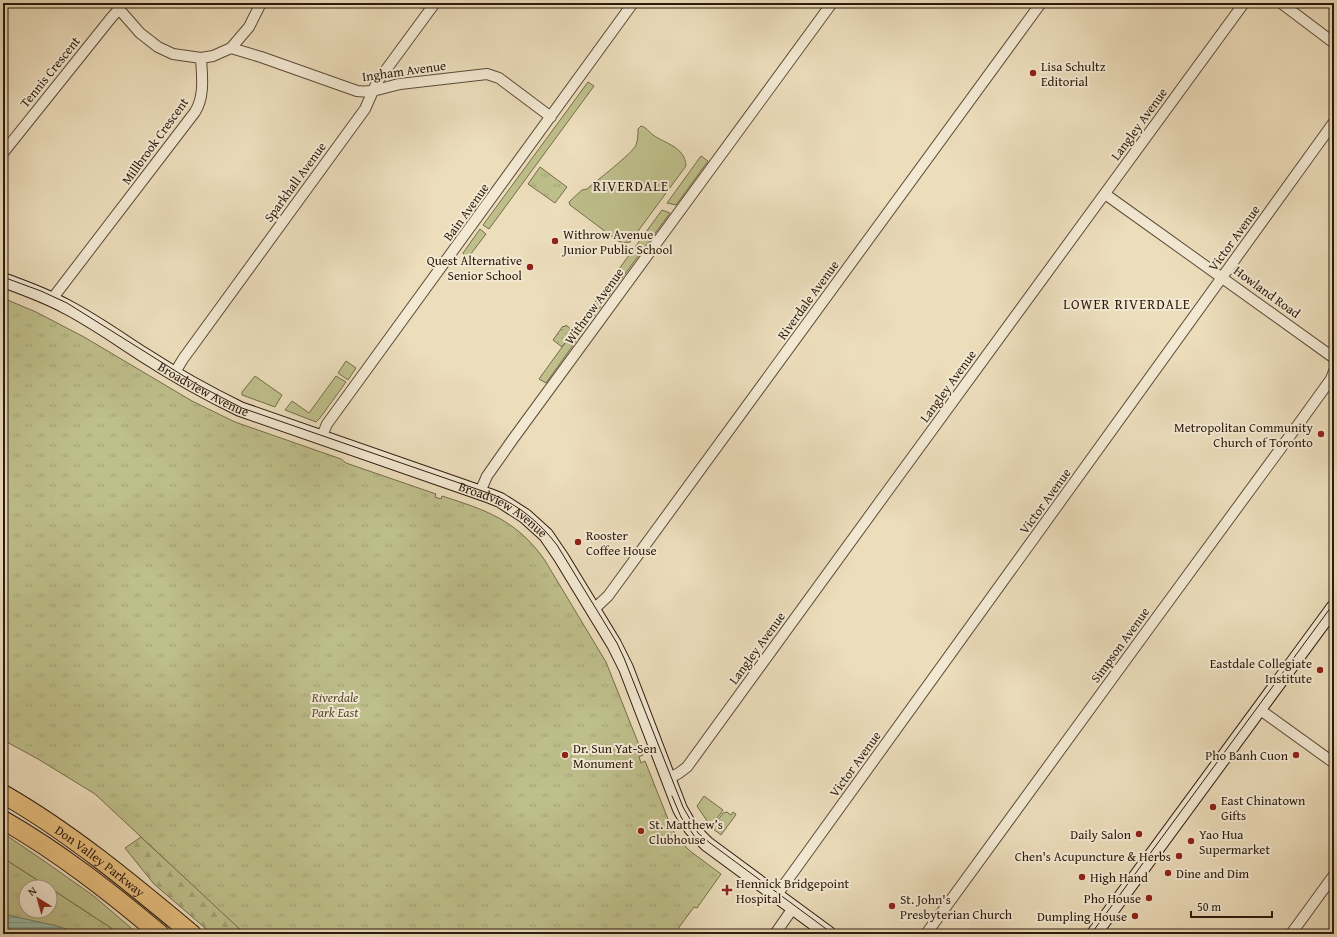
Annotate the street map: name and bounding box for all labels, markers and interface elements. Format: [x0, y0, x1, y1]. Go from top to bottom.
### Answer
street label: Tennis Crescent [15, 32, 85, 112]
street label: Ingham Avenue [361, 56, 447, 86]
place label: Lisa Schultz Editorial [1041, 57, 1106, 91]
marker: Lisa Schultz Editorial [1028, 68, 1038, 78]
street label: Langley Avenue [1106, 84, 1172, 164]
street label: Millbrook Crescent [117, 93, 193, 188]
street label: Sparkhall Avenue [259, 138, 331, 226]
district label: RIVERDALE [593, 176, 669, 196]
street label: Bain Avenue [439, 179, 493, 245]
street label: Victor Avenue [1204, 201, 1264, 275]
place label: Withrow Avenue Junior Public School [561, 225, 673, 259]
marker: Withrow Avenue Junior Public School [550, 236, 560, 246]
place label: Quest Alternative Senior School [427, 251, 522, 285]
street label: Riverdale Avenue [773, 256, 843, 344]
street label: Howland Road [1230, 261, 1304, 323]
marker: Quest Alternative Senior School [525, 262, 535, 272]
street label: Withrow Avenue [560, 264, 628, 348]
district label: LOWER RIVERDALE [1063, 294, 1191, 314]
street label: Langley Avenue [915, 346, 981, 426]
street label: Broadview Avenue [155, 357, 251, 421]
place label: Metropolitan Community Church of Toronto [1174, 418, 1314, 452]
marker: Metropolitan Community Church of Toronto [1316, 429, 1326, 439]
street label: Victor Avenue [1015, 464, 1075, 538]
street label: Broadview Avenue [456, 476, 552, 542]
place label: Rooster Coffee House [586, 526, 657, 560]
marker: Rooster Coffee House [573, 537, 583, 547]
street label: Simpson Avenue [1086, 603, 1154, 687]
street label: Langley Avenue [724, 608, 790, 688]
place label: Eastdale Collegiate Institute [1210, 654, 1312, 688]
marker: Eastdale Collegiate Institute [1315, 665, 1325, 675]
park label: Riverdale Park East [311, 688, 359, 722]
street label: Victor Avenue [825, 727, 885, 801]
place label: Dr. Sun Yat-Sen Monument [573, 739, 658, 773]
place label: Pho Banh Cuon [1205, 746, 1289, 765]
marker: Dr. Sun Yat-Sen Monument [560, 750, 570, 760]
marker: Pho Banh Cuon [1291, 750, 1301, 760]
place label: East Chinatown Gifts [1221, 791, 1306, 825]
marker: East Chinatown Gifts [1208, 802, 1218, 812]
place label: St. Matthew’s Clubhouse [649, 815, 723, 849]
street label: Don Valley Parkway [52, 820, 150, 901]
place label: Daily Salon [1070, 825, 1132, 844]
place label: Yao Hua Supermarket [1199, 825, 1270, 859]
marker: St. Matthew’s Clubhouse [636, 826, 646, 836]
marker: Daily Salon [1134, 829, 1144, 839]
marker: Yao Hua Supermarket [1186, 836, 1196, 846]
place label: Chen's Acupuncture & Herbs [1015, 847, 1171, 866]
marker: Chen's Acupuncture & Herbs [1174, 851, 1184, 861]
place label: Dine and Dim [1176, 864, 1250, 883]
place label: High Hand [1090, 868, 1148, 887]
marker: Dine and Dim [1163, 868, 1173, 878]
marker: High Hand [1077, 872, 1087, 882]
place label: Hennick Bridgepoint Hospital [736, 874, 849, 908]
north arrow [18, 879, 58, 919]
text: N [24, 882, 40, 900]
marker: Hennick Bridgepoint Hospital [721, 884, 733, 896]
place label: Pho House [1084, 889, 1141, 908]
place label: St. John's Presbyterian Church [900, 890, 1013, 924]
marker: Pho House [1144, 893, 1154, 903]
scale bar [1191, 893, 1272, 919]
text: 50 m [1197, 898, 1221, 915]
marker: St. John's Presbyterian Church [887, 901, 897, 911]
place label: Dumpling House [1037, 907, 1127, 926]
marker: Dumpling House [1130, 911, 1140, 921]

